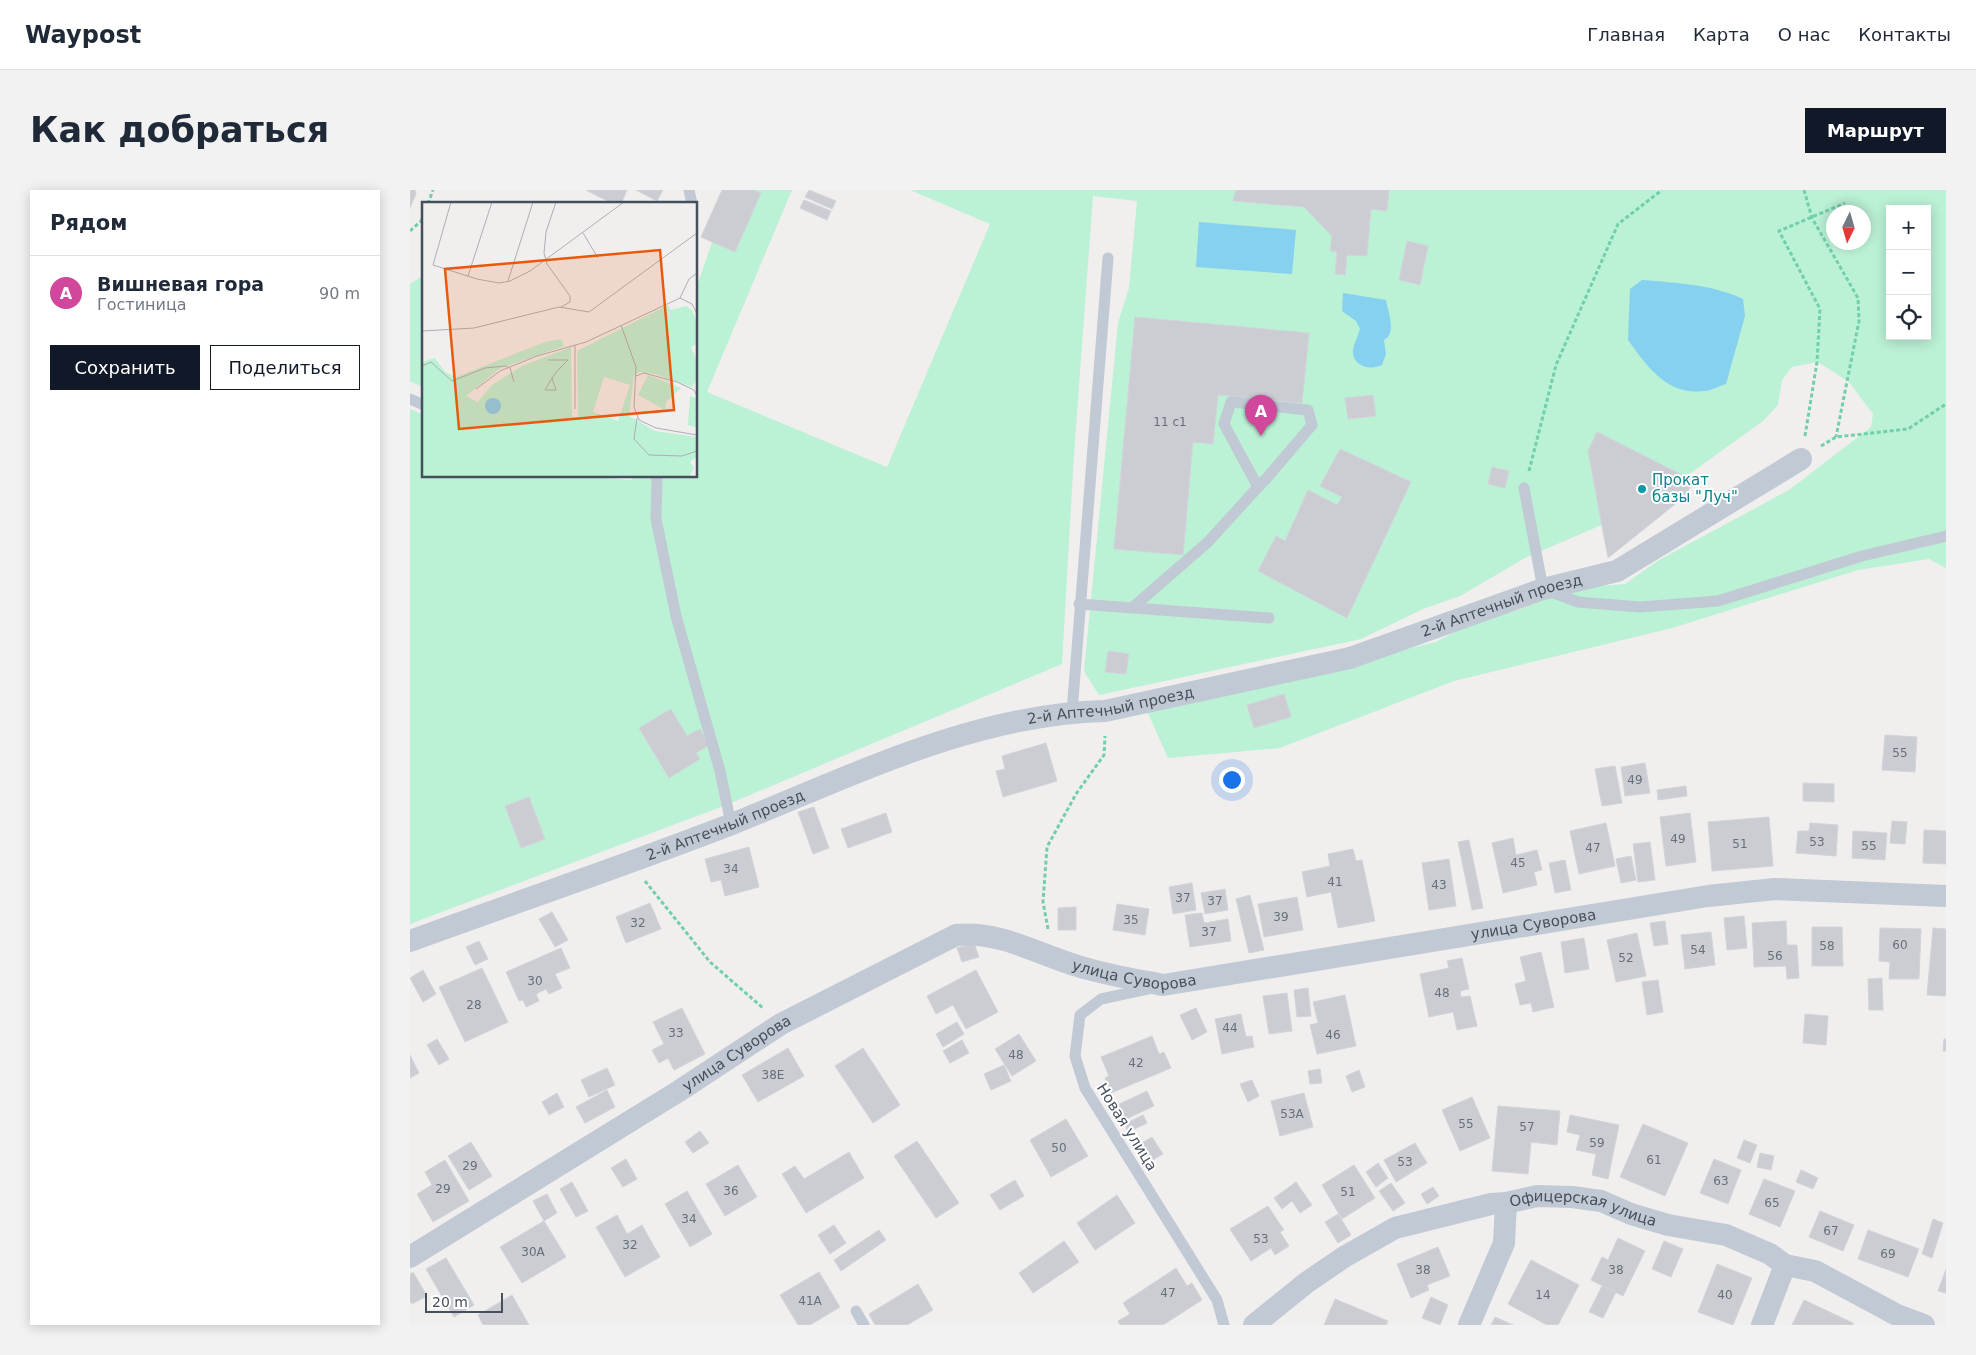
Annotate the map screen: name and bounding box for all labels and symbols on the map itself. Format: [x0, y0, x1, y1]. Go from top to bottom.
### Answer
inset map [422, 202, 698, 478]
north arrow [1826, 205, 1871, 250]
pin: A [1245, 395, 1277, 436]
house number: 11 с1 [1153, 415, 1187, 429]
place label: Прокат базы "Луч" [1652, 471, 1738, 506]
marker: Прокат базы "Луч" [1636, 483, 1648, 495]
street label: 2-й Аптечный проезд [1419, 571, 1584, 641]
street label: 2-й Аптечный проезд [1026, 683, 1196, 728]
house number: 55 [1892, 746, 1908, 760]
your location [1219, 767, 1245, 793]
house number: 49 [1627, 773, 1643, 787]
street label: 2-й Аптечный проезд [644, 786, 807, 864]
house number: 49 [1670, 832, 1686, 846]
house number: 53 [1809, 835, 1825, 849]
house number: 51 [1732, 837, 1748, 851]
house number: 55 [1861, 839, 1877, 853]
house number: 47 [1585, 841, 1601, 855]
house number: 45 [1510, 856, 1526, 870]
house number: 34 [723, 862, 739, 876]
house number: 41 [1327, 875, 1343, 889]
house number: 43 [1431, 878, 1447, 892]
house number: 37 [1175, 891, 1191, 905]
house number: 37 [1207, 894, 1223, 908]
street label: улица Суворова [1470, 905, 1597, 944]
house number: 39 [1273, 910, 1289, 924]
house number: 35 [1123, 913, 1139, 927]
house number: 32 [630, 916, 646, 930]
house number: 37 [1201, 925, 1217, 939]
house number: 60 [1892, 938, 1908, 952]
house number: 58 [1819, 939, 1835, 953]
house number: 54 [1690, 943, 1706, 957]
house number: 56 [1767, 949, 1783, 963]
house number: 52 [1618, 951, 1634, 965]
street label: улица Суворова [1070, 956, 1198, 994]
house number: 30 [527, 974, 543, 988]
house number: 48 [1434, 986, 1450, 1000]
house number: 28 [466, 998, 482, 1012]
street label: улица Суворова [679, 1011, 794, 1095]
house number: 44 [1222, 1021, 1238, 1035]
house number: 33 [668, 1026, 684, 1040]
house number: 46 [1325, 1028, 1341, 1042]
house number: 48 [1008, 1048, 1024, 1062]
house number: 42 [1128, 1056, 1144, 1070]
house number: 38Е [762, 1068, 784, 1082]
street label: Новая улица [1093, 1080, 1161, 1174]
house number: 53А [1280, 1107, 1305, 1121]
house number: 55 [1458, 1117, 1474, 1131]
house number: 57 [1519, 1120, 1535, 1134]
house number: 59 [1589, 1136, 1605, 1150]
house number: 50 [1051, 1141, 1067, 1155]
house number: 61 [1646, 1153, 1662, 1167]
house number: 53 [1397, 1155, 1413, 1169]
house number: 29 [462, 1159, 478, 1173]
house number: 63 [1713, 1174, 1729, 1188]
house number: 29 [435, 1182, 451, 1196]
house number: 36 [723, 1184, 739, 1198]
house number: 51 [1340, 1185, 1356, 1199]
street label: Офицерская улица [1508, 1187, 1659, 1230]
house number: 65 [1764, 1196, 1780, 1210]
house number: 34 [681, 1212, 697, 1226]
house number: 67 [1823, 1224, 1839, 1238]
house number: 53 [1253, 1232, 1269, 1246]
house number: 32 [622, 1238, 638, 1252]
house number: 30А [521, 1245, 546, 1259]
house number: 69 [1880, 1247, 1896, 1261]
house number: 38 [1415, 1263, 1431, 1277]
house number: 38 [1608, 1263, 1624, 1277]
house number: 47 [1160, 1286, 1176, 1300]
house number: 14 [1535, 1288, 1551, 1302]
house number: 40 [1717, 1288, 1733, 1302]
scale bar [425, 1290, 502, 1313]
house number: 41А [798, 1294, 823, 1308]

